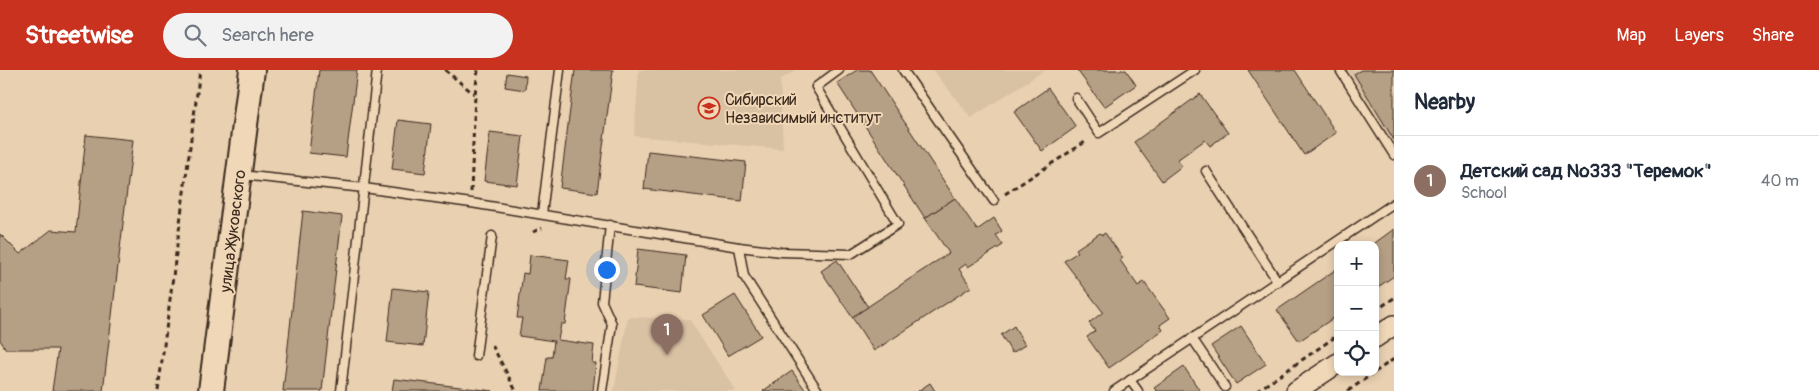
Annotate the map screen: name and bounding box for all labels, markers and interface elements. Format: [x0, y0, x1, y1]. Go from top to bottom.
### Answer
search box [163, 13, 513, 58]
text: Streetwise [25, 21, 133, 50]
icon: search [181, 21, 209, 49]
text: Search here [221, 23, 314, 47]
text: Map [1617, 24, 1646, 47]
text: Layers [1674, 24, 1724, 47]
text: Share [1752, 24, 1794, 47]
text: Nearby [1414, 89, 1475, 116]
place label: Сибирский Независимый институт [725, 90, 881, 128]
school or university icon: Сибирский Независимый институт [697, 96, 721, 120]
text: Детский сад №333 "Теремок" [1461, 159, 1712, 183]
street label: улица Жуковского [215, 168, 250, 295]
text: 1 [1427, 171, 1433, 191]
text: 40 m [1761, 171, 1799, 191]
text: School [1461, 183, 1507, 203]
map controls [1334, 241, 1379, 376]
button: + [1334, 241, 1379, 286]
your location [594, 257, 620, 283]
button: − [1334, 286, 1379, 331]
pin: 1 [651, 314, 683, 355]
button: locate [1334, 331, 1379, 376]

